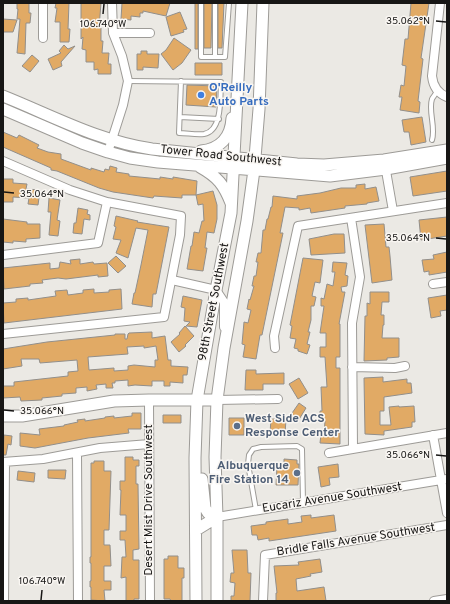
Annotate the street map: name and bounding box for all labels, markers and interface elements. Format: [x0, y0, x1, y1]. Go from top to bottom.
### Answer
text: 35.062°N [386, 15, 430, 28]
text: 106.740°W [80, 18, 126, 31]
place label: O'Reilly Auto Parts [209, 80, 269, 110]
marker: O'Reilly Auto Parts [196, 90, 206, 100]
street label: Tower Road Southwest [160, 142, 282, 170]
text: 35.064°N [20, 188, 64, 201]
text: 35.064°N [386, 232, 430, 245]
street label: 98th Street Southwest [195, 241, 233, 363]
text: 35.066°N [20, 405, 64, 418]
place label: West Side ACS Response Center [245, 411, 339, 441]
marker: West Side ACS Response Center [232, 421, 242, 431]
street label: Desert Mist Drive Southwest [141, 424, 157, 576]
text: 35.066°N [386, 449, 430, 462]
place label: Albuquerque Fire Station 14 [209, 458, 289, 488]
marker: Albuquerque Fire Station 14 [292, 468, 302, 478]
street label: Eucariz Avenue Southwest [261, 479, 403, 517]
street label: Bridle Falls Avenue Southwest [276, 520, 436, 560]
text: 106.740°W [19, 575, 65, 588]

